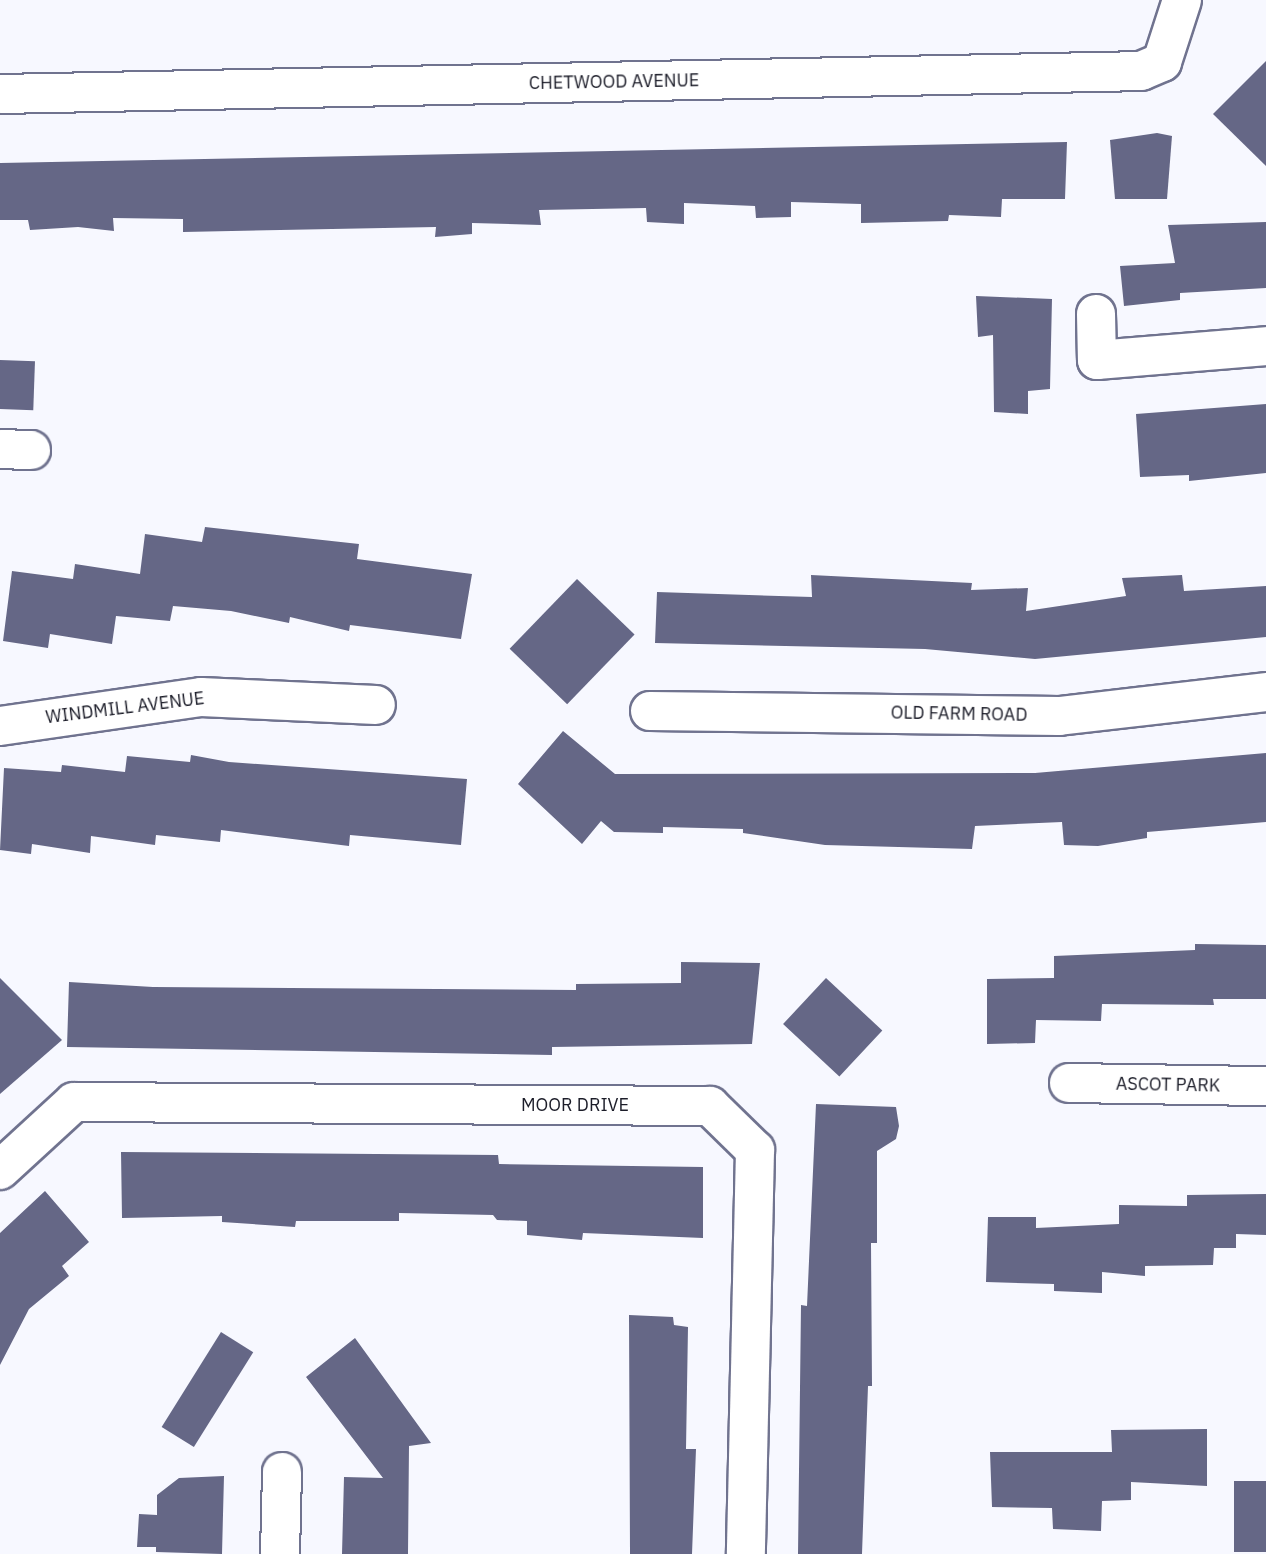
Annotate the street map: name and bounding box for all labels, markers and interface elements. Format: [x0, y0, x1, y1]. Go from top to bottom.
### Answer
street label: CHETWOOD AVENUE [529, 70, 699, 94]
street label: WINDMILL AVENUE [44, 688, 206, 728]
street label: OLD FARM ROAD [890, 702, 1028, 726]
street label: ASCOT PARK [1116, 1073, 1220, 1097]
street label: MOOR DRIVE [521, 1094, 629, 1116]

